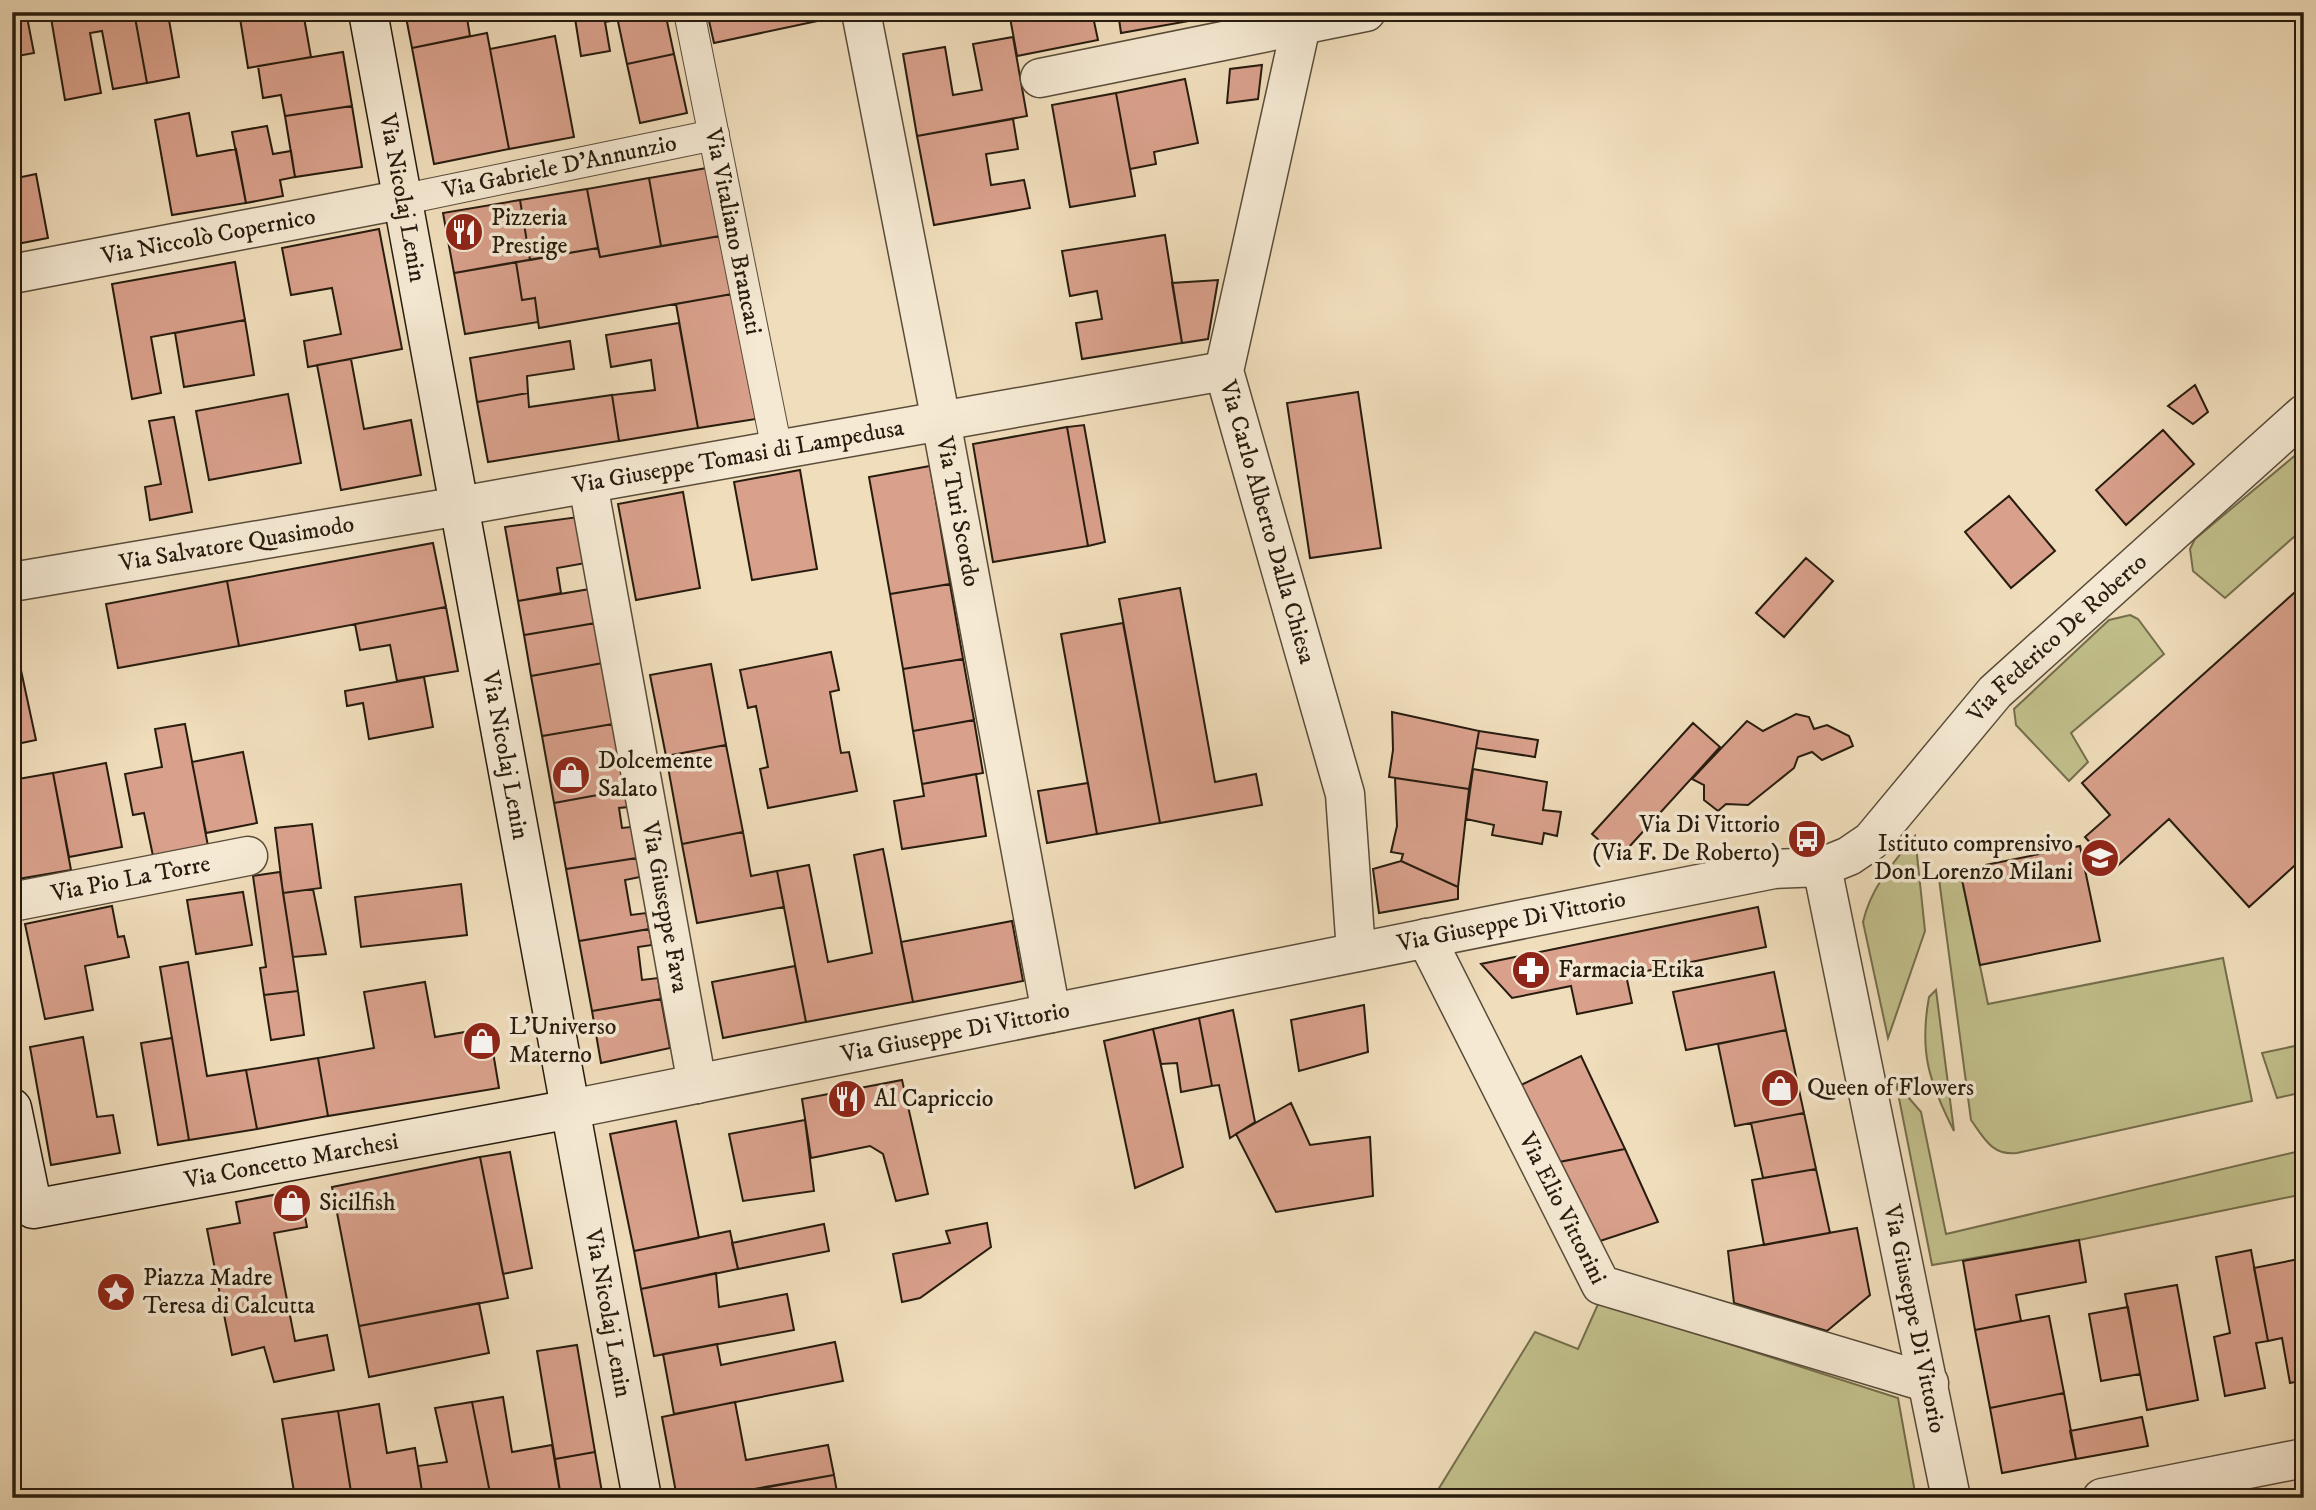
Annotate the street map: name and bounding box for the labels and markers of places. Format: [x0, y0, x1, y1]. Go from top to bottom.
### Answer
place label: Pizzeria Prestige [491, 203, 568, 261]
restaurant icon: Pizzeria Prestige [443, 211, 485, 253]
place label: Dolcemente Salato [598, 746, 713, 804]
shop icon: Dolcemente Salato [550, 754, 592, 796]
place label: Via Di Vittorio (Via F. De Roberto) [1592, 810, 1780, 868]
bus stop icon: Via Di Vittorio (Via F. De Roberto) [1786, 818, 1828, 860]
place label: Istituto comprensivo Don Lorenzo Milani [1874, 829, 2073, 887]
school or university icon: Istituto comprensivo Don Lorenzo Milani [2079, 837, 2121, 879]
pharmacy icon: Farmacia Etika [1510, 949, 1552, 991]
place label: Farmacia Etika [1558, 955, 1705, 985]
place label: L'Universo Materno [509, 1012, 616, 1070]
shop icon: L'Universo Materno [461, 1020, 503, 1062]
shop icon: Queen of Flowers [1759, 1067, 1801, 1109]
place label: Queen of Flowers [1807, 1073, 1974, 1103]
restaurant icon: Al Capriccio [826, 1078, 868, 1120]
place label: Al Capriccio [874, 1084, 993, 1114]
shop icon: Sicilfish [271, 1182, 313, 1224]
place label: Sicilfish [319, 1188, 396, 1218]
place label: Piazza Madre Teresa di Calcutta [143, 1263, 316, 1321]
place icon: Piazza Madre Teresa di Calcutta [95, 1271, 137, 1313]

